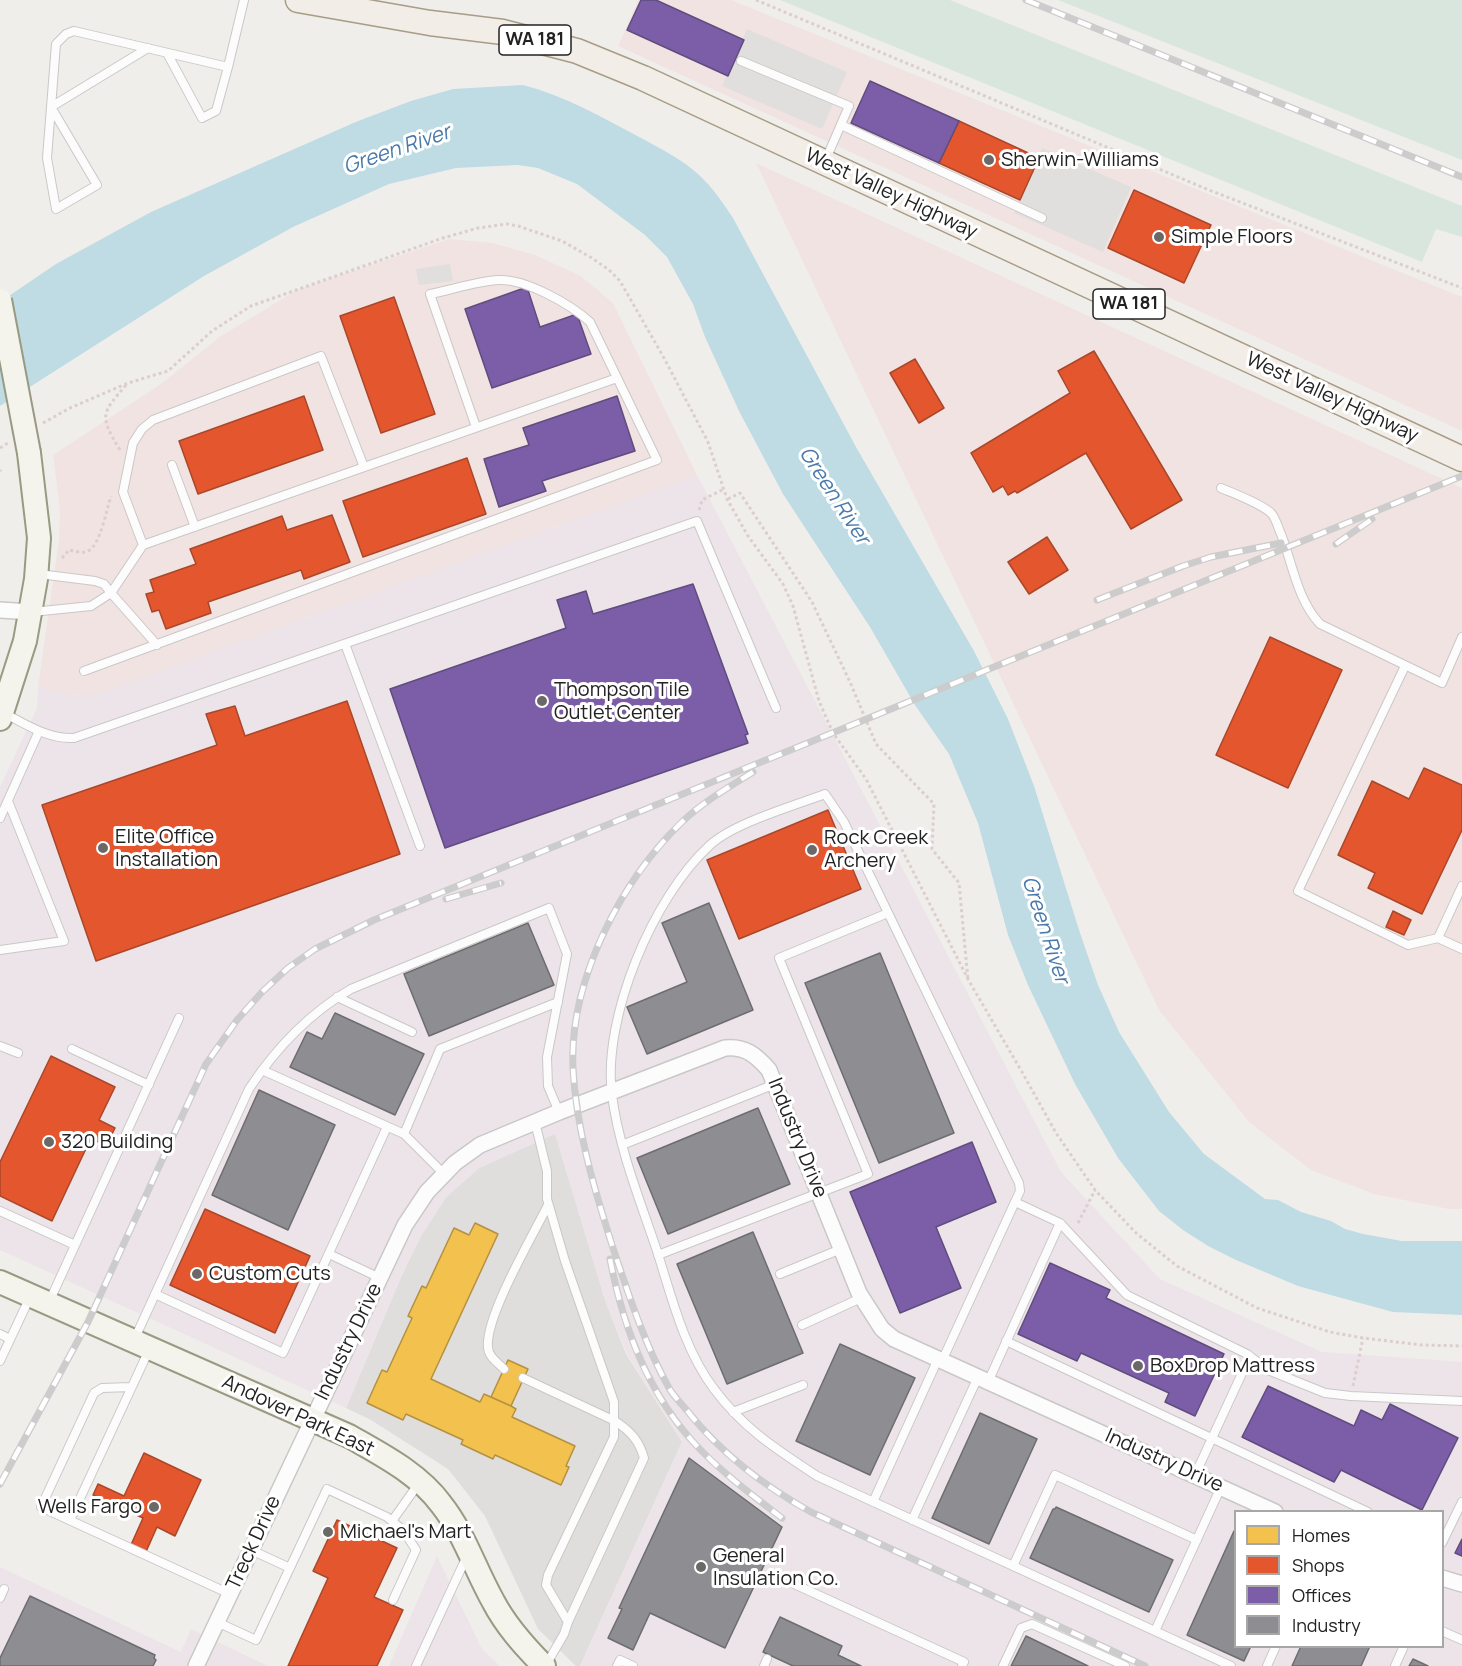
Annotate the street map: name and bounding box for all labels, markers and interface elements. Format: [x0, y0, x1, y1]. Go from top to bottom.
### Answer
road number: WA 181 [499, 25, 571, 55]
water label: Green River [340, 120, 454, 180]
street label: West Valley Highway [801, 144, 981, 244]
place label: Sherwin-Williams [1001, 148, 1159, 172]
marker: Sherwin-Williams [982, 153, 996, 167]
place label: Simple Floors [1171, 225, 1293, 249]
marker: Simple Floors [1152, 230, 1166, 244]
road number: WA 181 [1093, 289, 1165, 319]
street label: West Valley Highway [1242, 348, 1422, 448]
water label: Green River [793, 442, 875, 550]
place label: Thompson Tile Outlet Center [554, 678, 690, 725]
marker: Thompson Tile Outlet Center [535, 694, 549, 708]
place label: Elite Office Installation [115, 825, 218, 872]
place label: Rock Creek Archery [824, 826, 928, 873]
marker: Elite Office Installation [96, 841, 110, 855]
marker: Rock Creek Archery [805, 843, 819, 857]
water label: Green River [1016, 873, 1074, 987]
street label: Industry Drive [762, 1075, 832, 1201]
place label: 320 Building [61, 1130, 173, 1154]
marker: 320 Building [42, 1135, 56, 1149]
place label: Custom Cuts [209, 1262, 331, 1286]
marker: Custom Cuts [190, 1267, 204, 1281]
street label: Industry Drive [310, 1280, 388, 1404]
place label: BoxDrop Mattress [1150, 1354, 1315, 1378]
marker: BoxDrop Mattress [1131, 1359, 1145, 1373]
street label: Andover Park East [218, 1370, 378, 1462]
street label: Industry Drive [1101, 1424, 1227, 1498]
street label: Treck Drive [222, 1492, 286, 1594]
place label: Wells Fargo [38, 1495, 142, 1519]
marker: Wells Fargo [147, 1500, 161, 1514]
legend [1234, 1510, 1444, 1648]
place label: Michael's Mart [340, 1520, 472, 1544]
text: Homes [1292, 1523, 1350, 1547]
marker: Michael's Mart [321, 1525, 335, 1539]
place label: General Insulation Co. [713, 1544, 839, 1591]
text: Shops [1292, 1553, 1344, 1577]
marker: General Insulation Co. [694, 1560, 708, 1574]
text: Offices [1292, 1583, 1351, 1607]
text: Industry [1292, 1613, 1361, 1637]

